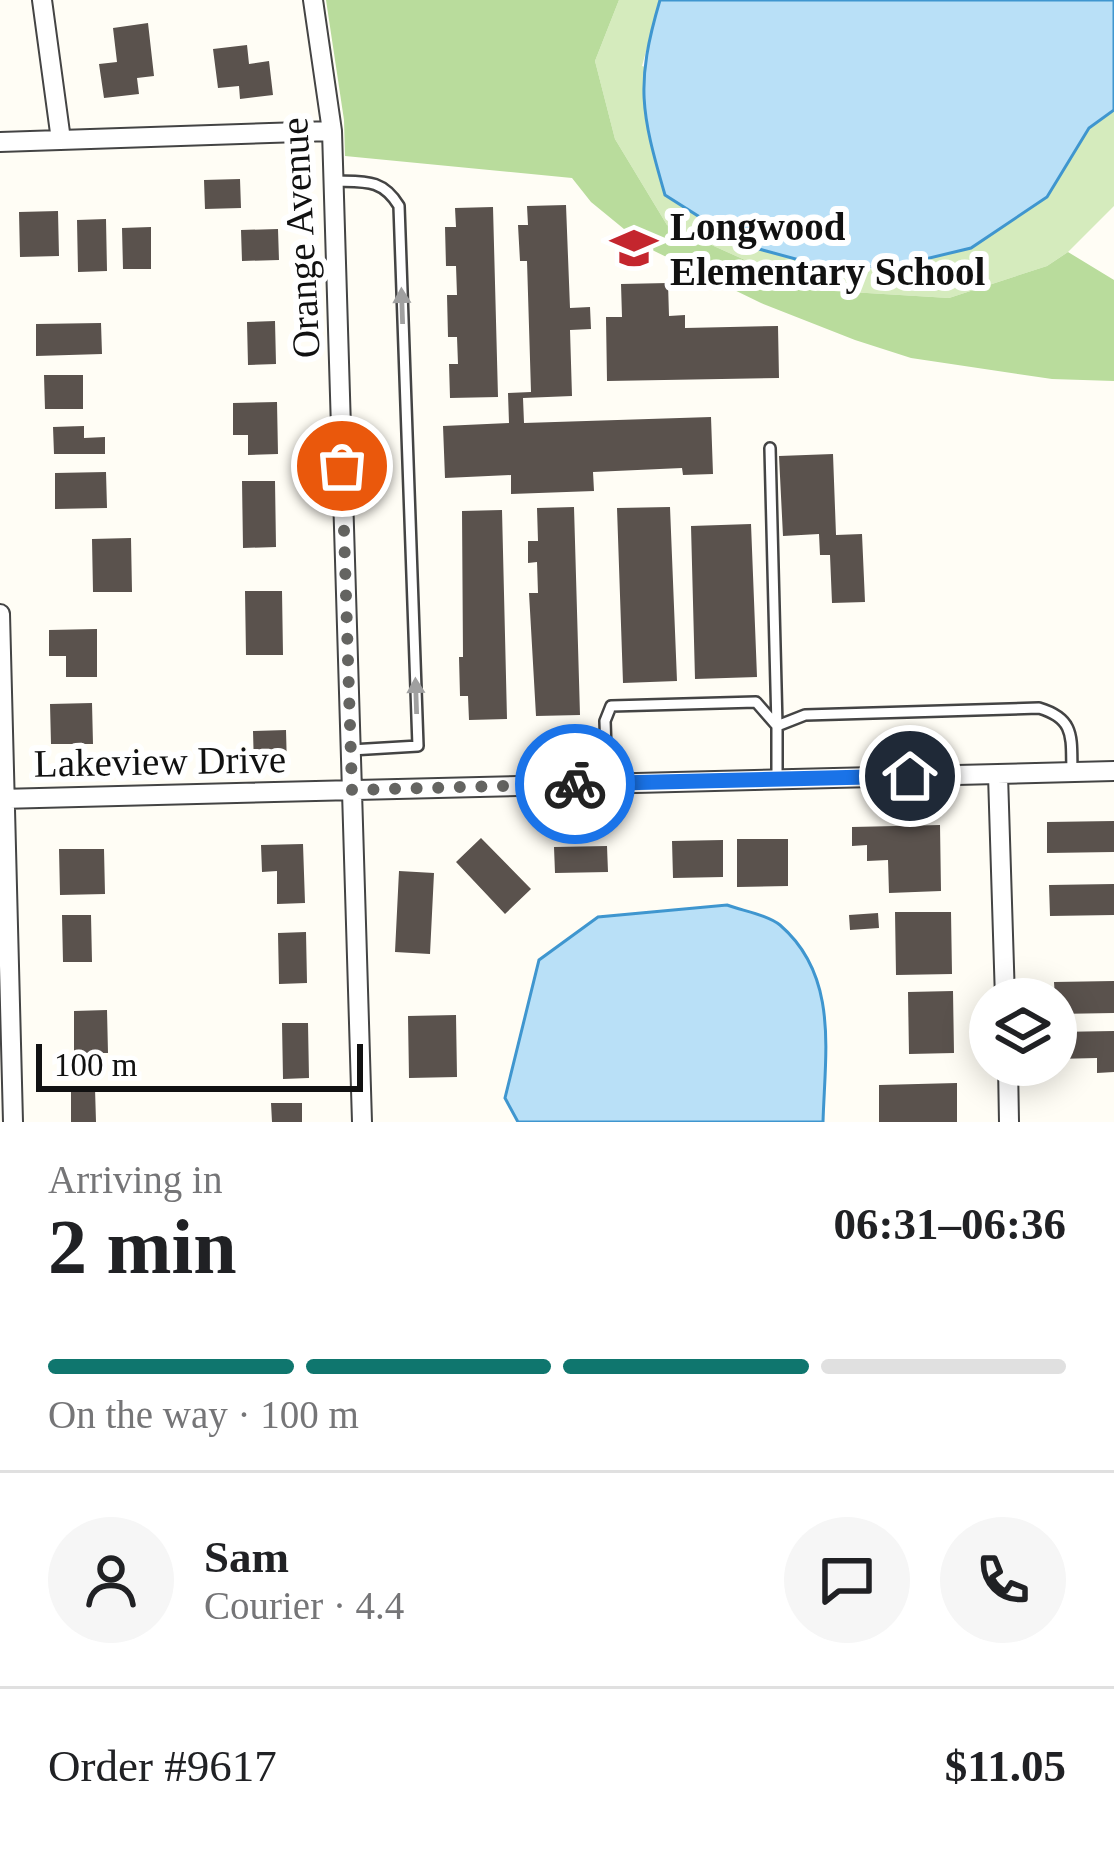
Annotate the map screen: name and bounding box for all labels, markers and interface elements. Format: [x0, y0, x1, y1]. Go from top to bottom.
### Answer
street label: Orange Avenue [272, 117, 329, 359]
place label: Longwood Elementary School [670, 205, 985, 294]
school or university icon: Longwood Elementary School [609, 223, 659, 273]
one-way arrow [393, 286, 412, 324]
pin [291, 415, 393, 517]
icon: bag [309, 433, 375, 499]
one-way arrow [406, 676, 425, 714]
courier [515, 724, 635, 844]
pin [859, 725, 961, 827]
street label: Lakeview Drive [33, 737, 287, 785]
icon: home [877, 743, 943, 809]
icon: bike [542, 751, 608, 817]
map controls [969, 978, 1077, 1086]
button: layers [969, 978, 1077, 1086]
scale bar [36, 1038, 363, 1091]
text: 100 m [54, 1047, 137, 1083]
text: Arriving in [48, 1158, 222, 1201]
text: 06:31–06:36 [834, 1199, 1066, 1249]
text: 2 min [48, 1203, 237, 1290]
text: On the way · 100 m [48, 1393, 359, 1436]
button: person [48, 1517, 174, 1643]
button: chat [784, 1517, 910, 1643]
button: phone [940, 1517, 1066, 1643]
text: Sam [204, 1532, 289, 1582]
text: Courier · 4.4 [204, 1584, 404, 1627]
text: Order #9617 [48, 1741, 277, 1791]
text: $11.05 [945, 1741, 1066, 1791]

